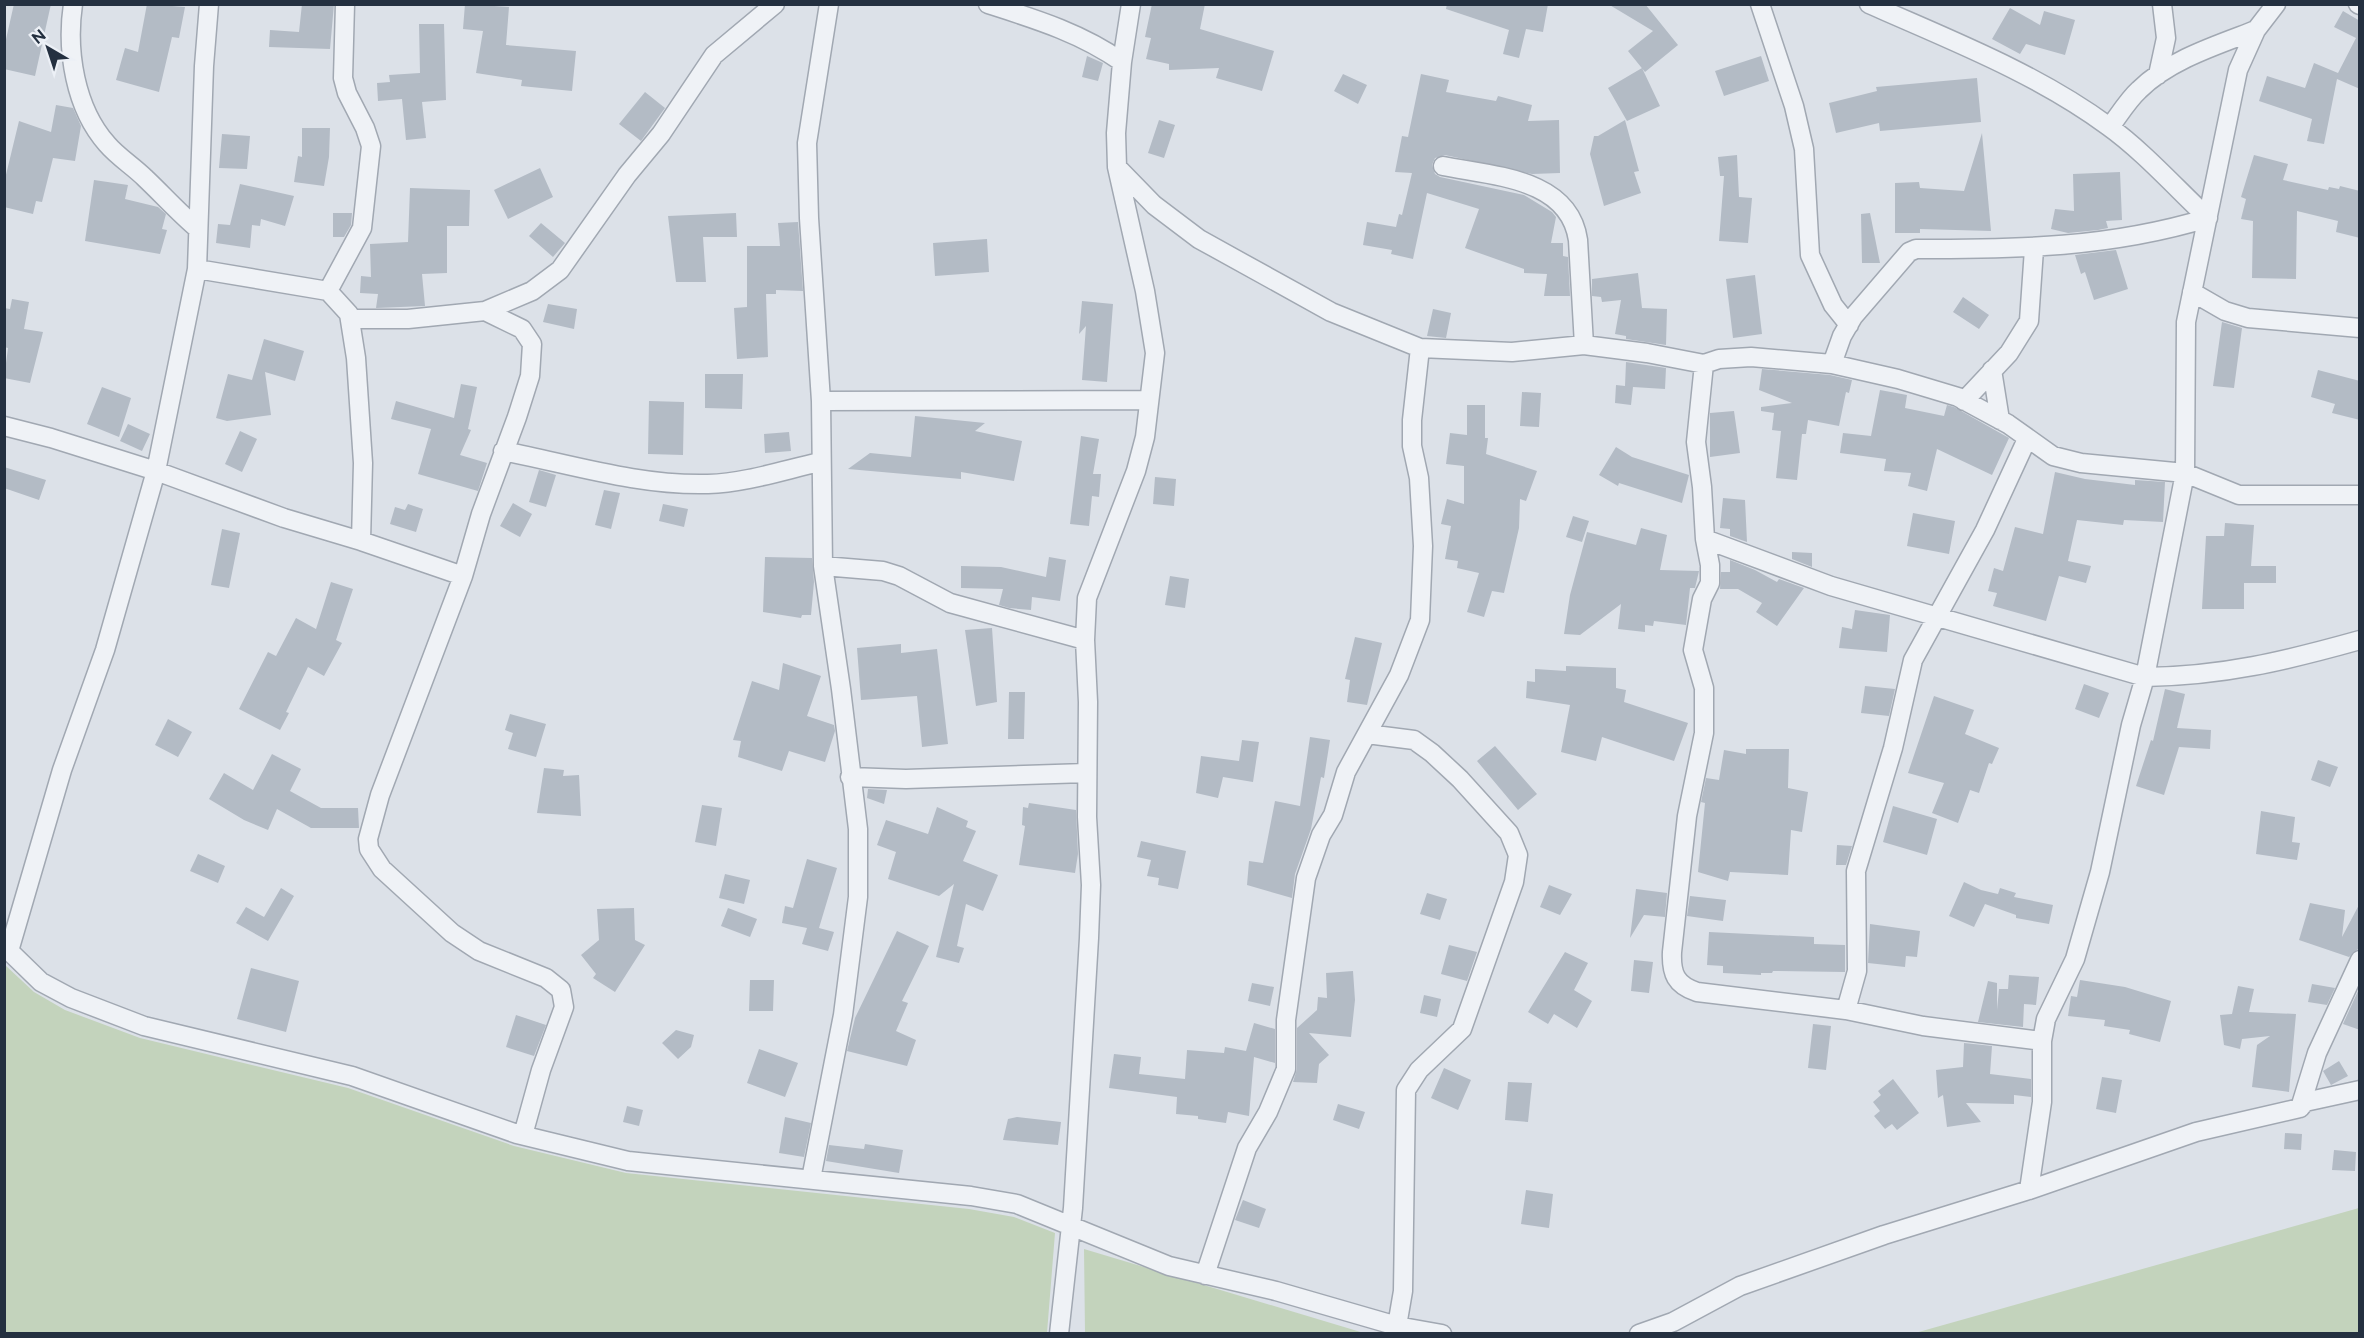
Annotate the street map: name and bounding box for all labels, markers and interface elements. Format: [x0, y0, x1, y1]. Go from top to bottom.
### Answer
north arrow [18, 18, 78, 78]
text: N [28, 26, 50, 48]

